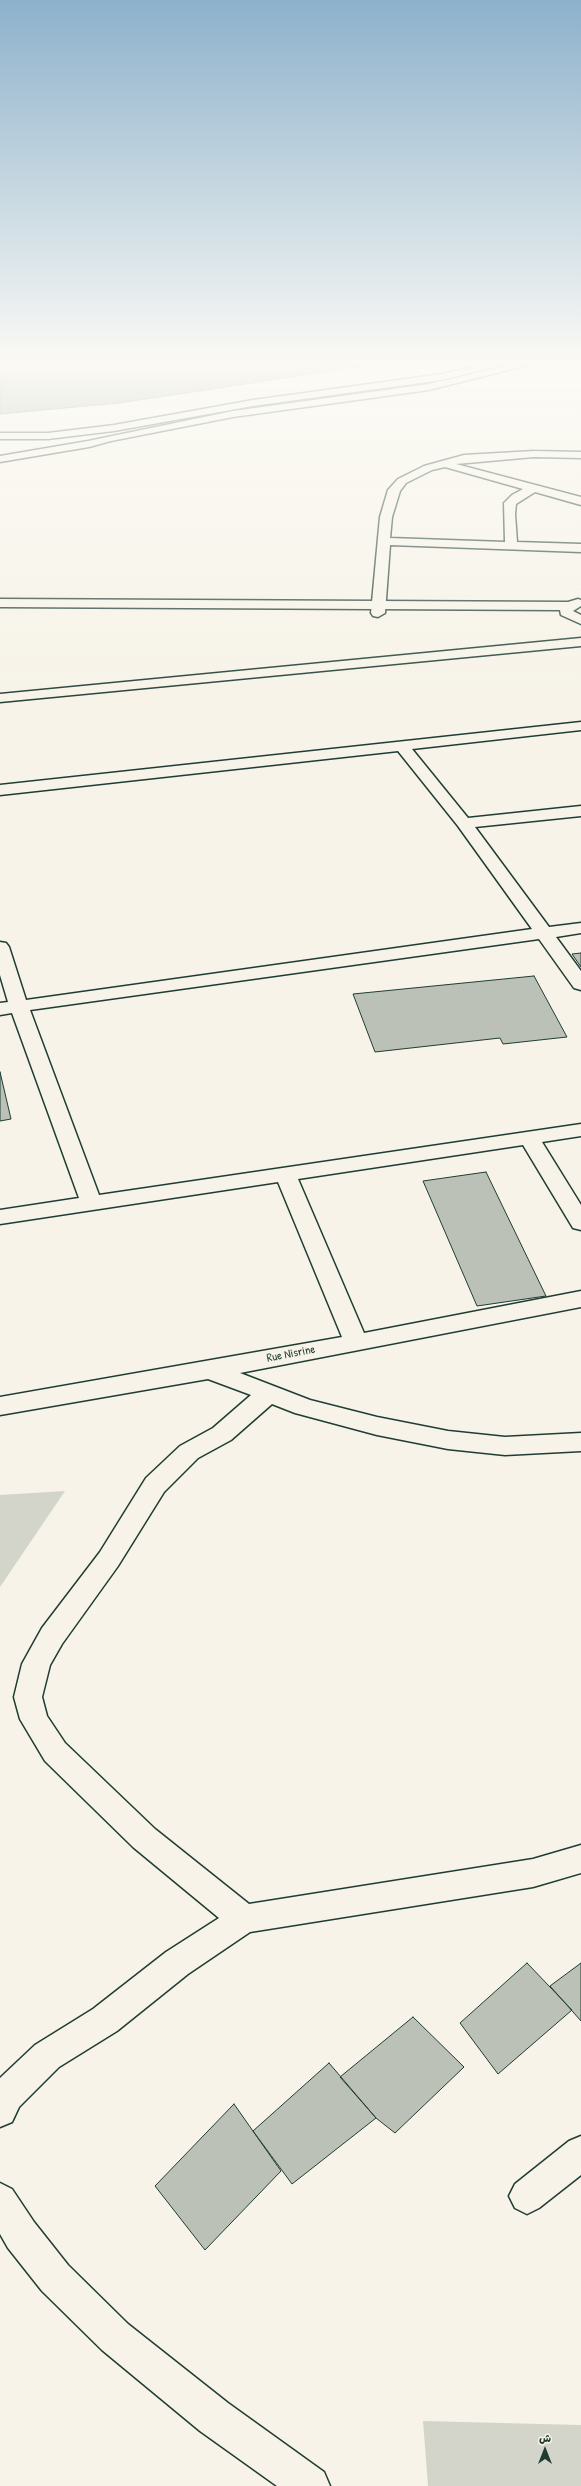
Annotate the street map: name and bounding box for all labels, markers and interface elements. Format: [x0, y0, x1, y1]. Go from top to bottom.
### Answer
street label: Rue Nisrine [266, 1342, 316, 1366]
north arrow [525, 2430, 565, 2470]
text: ش [539, 2431, 551, 2445]

